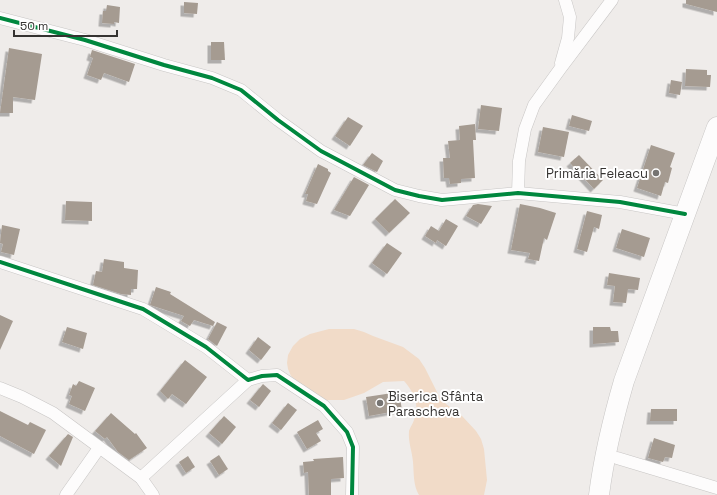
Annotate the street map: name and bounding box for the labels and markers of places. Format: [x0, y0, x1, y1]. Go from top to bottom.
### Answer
place label: Primăria Feleacu [546, 165, 648, 182]
marker: Primăria Feleacu [651, 168, 661, 178]
place label: Biserica Sfânta Parascheva [388, 388, 484, 420]
marker: Biserica Sfânta Parascheva [375, 398, 385, 408]

